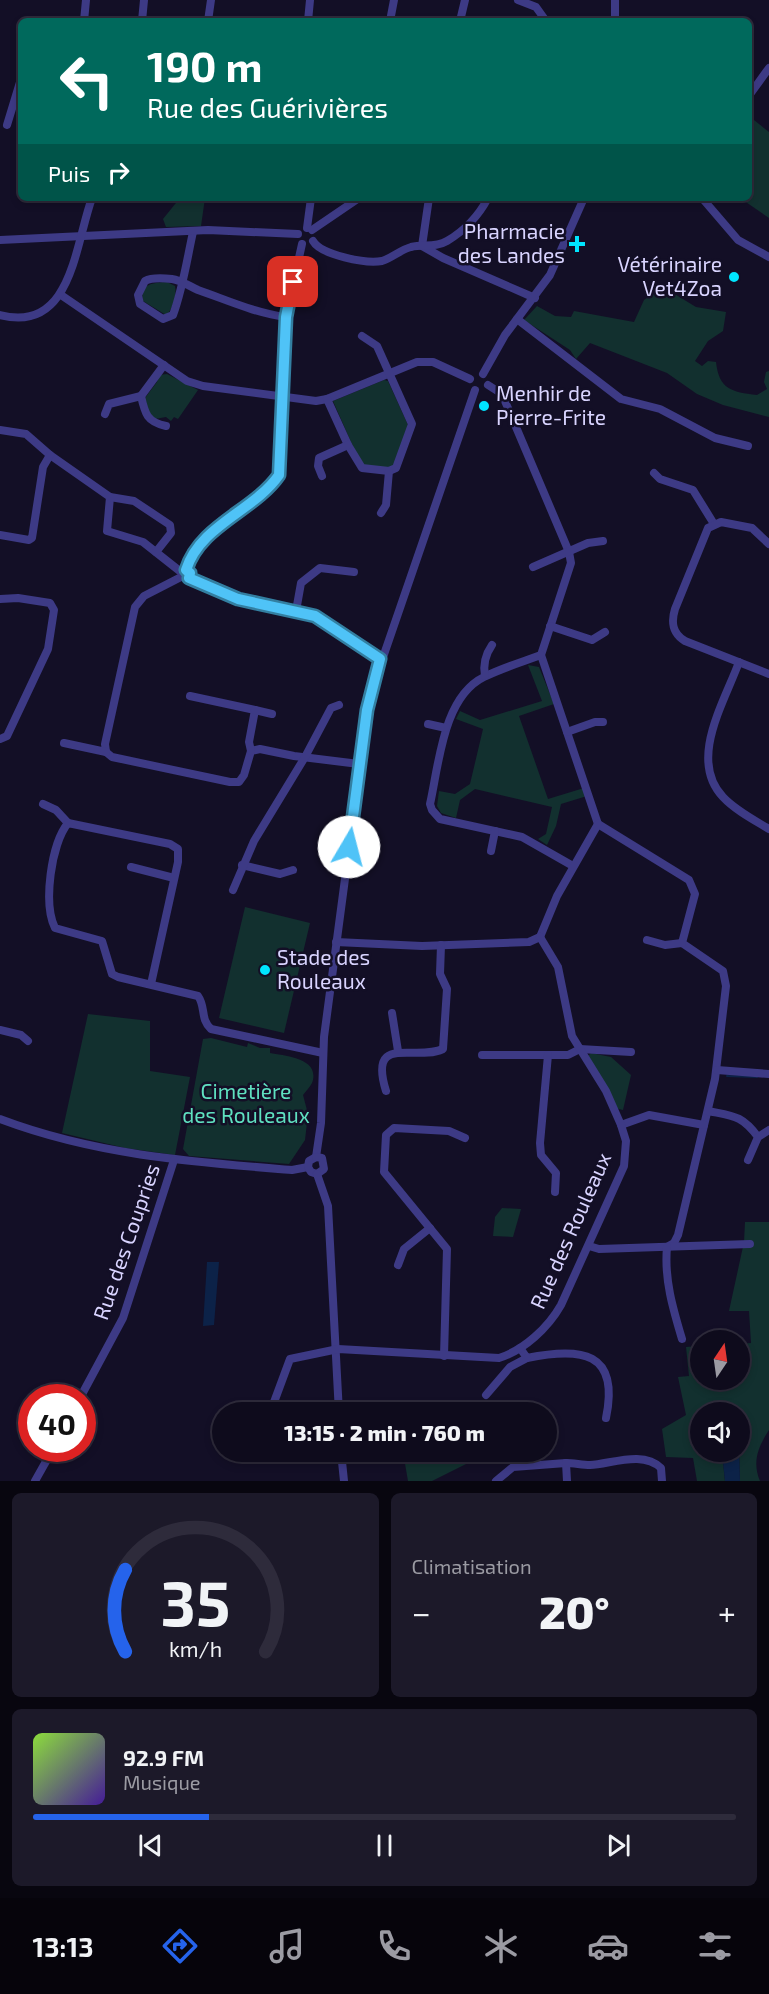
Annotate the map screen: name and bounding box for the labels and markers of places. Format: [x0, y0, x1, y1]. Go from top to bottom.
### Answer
place label: Pharmacie des Landes [458, 218, 565, 267]
marker: Pharmacie des Landes [570, 237, 584, 251]
place label: Vétérinaire Vet4Zoa [617, 251, 722, 300]
pin [267, 256, 318, 307]
marker: Vétérinaire Vet4Zoa [727, 270, 741, 284]
place label: Menhir de Pierre-Frite [496, 380, 606, 429]
marker: Menhir de Pierre-Frite [477, 399, 491, 413]
place label: Stade des Rouleaux [277, 944, 370, 993]
marker: Stade des Rouleaux [258, 963, 272, 977]

